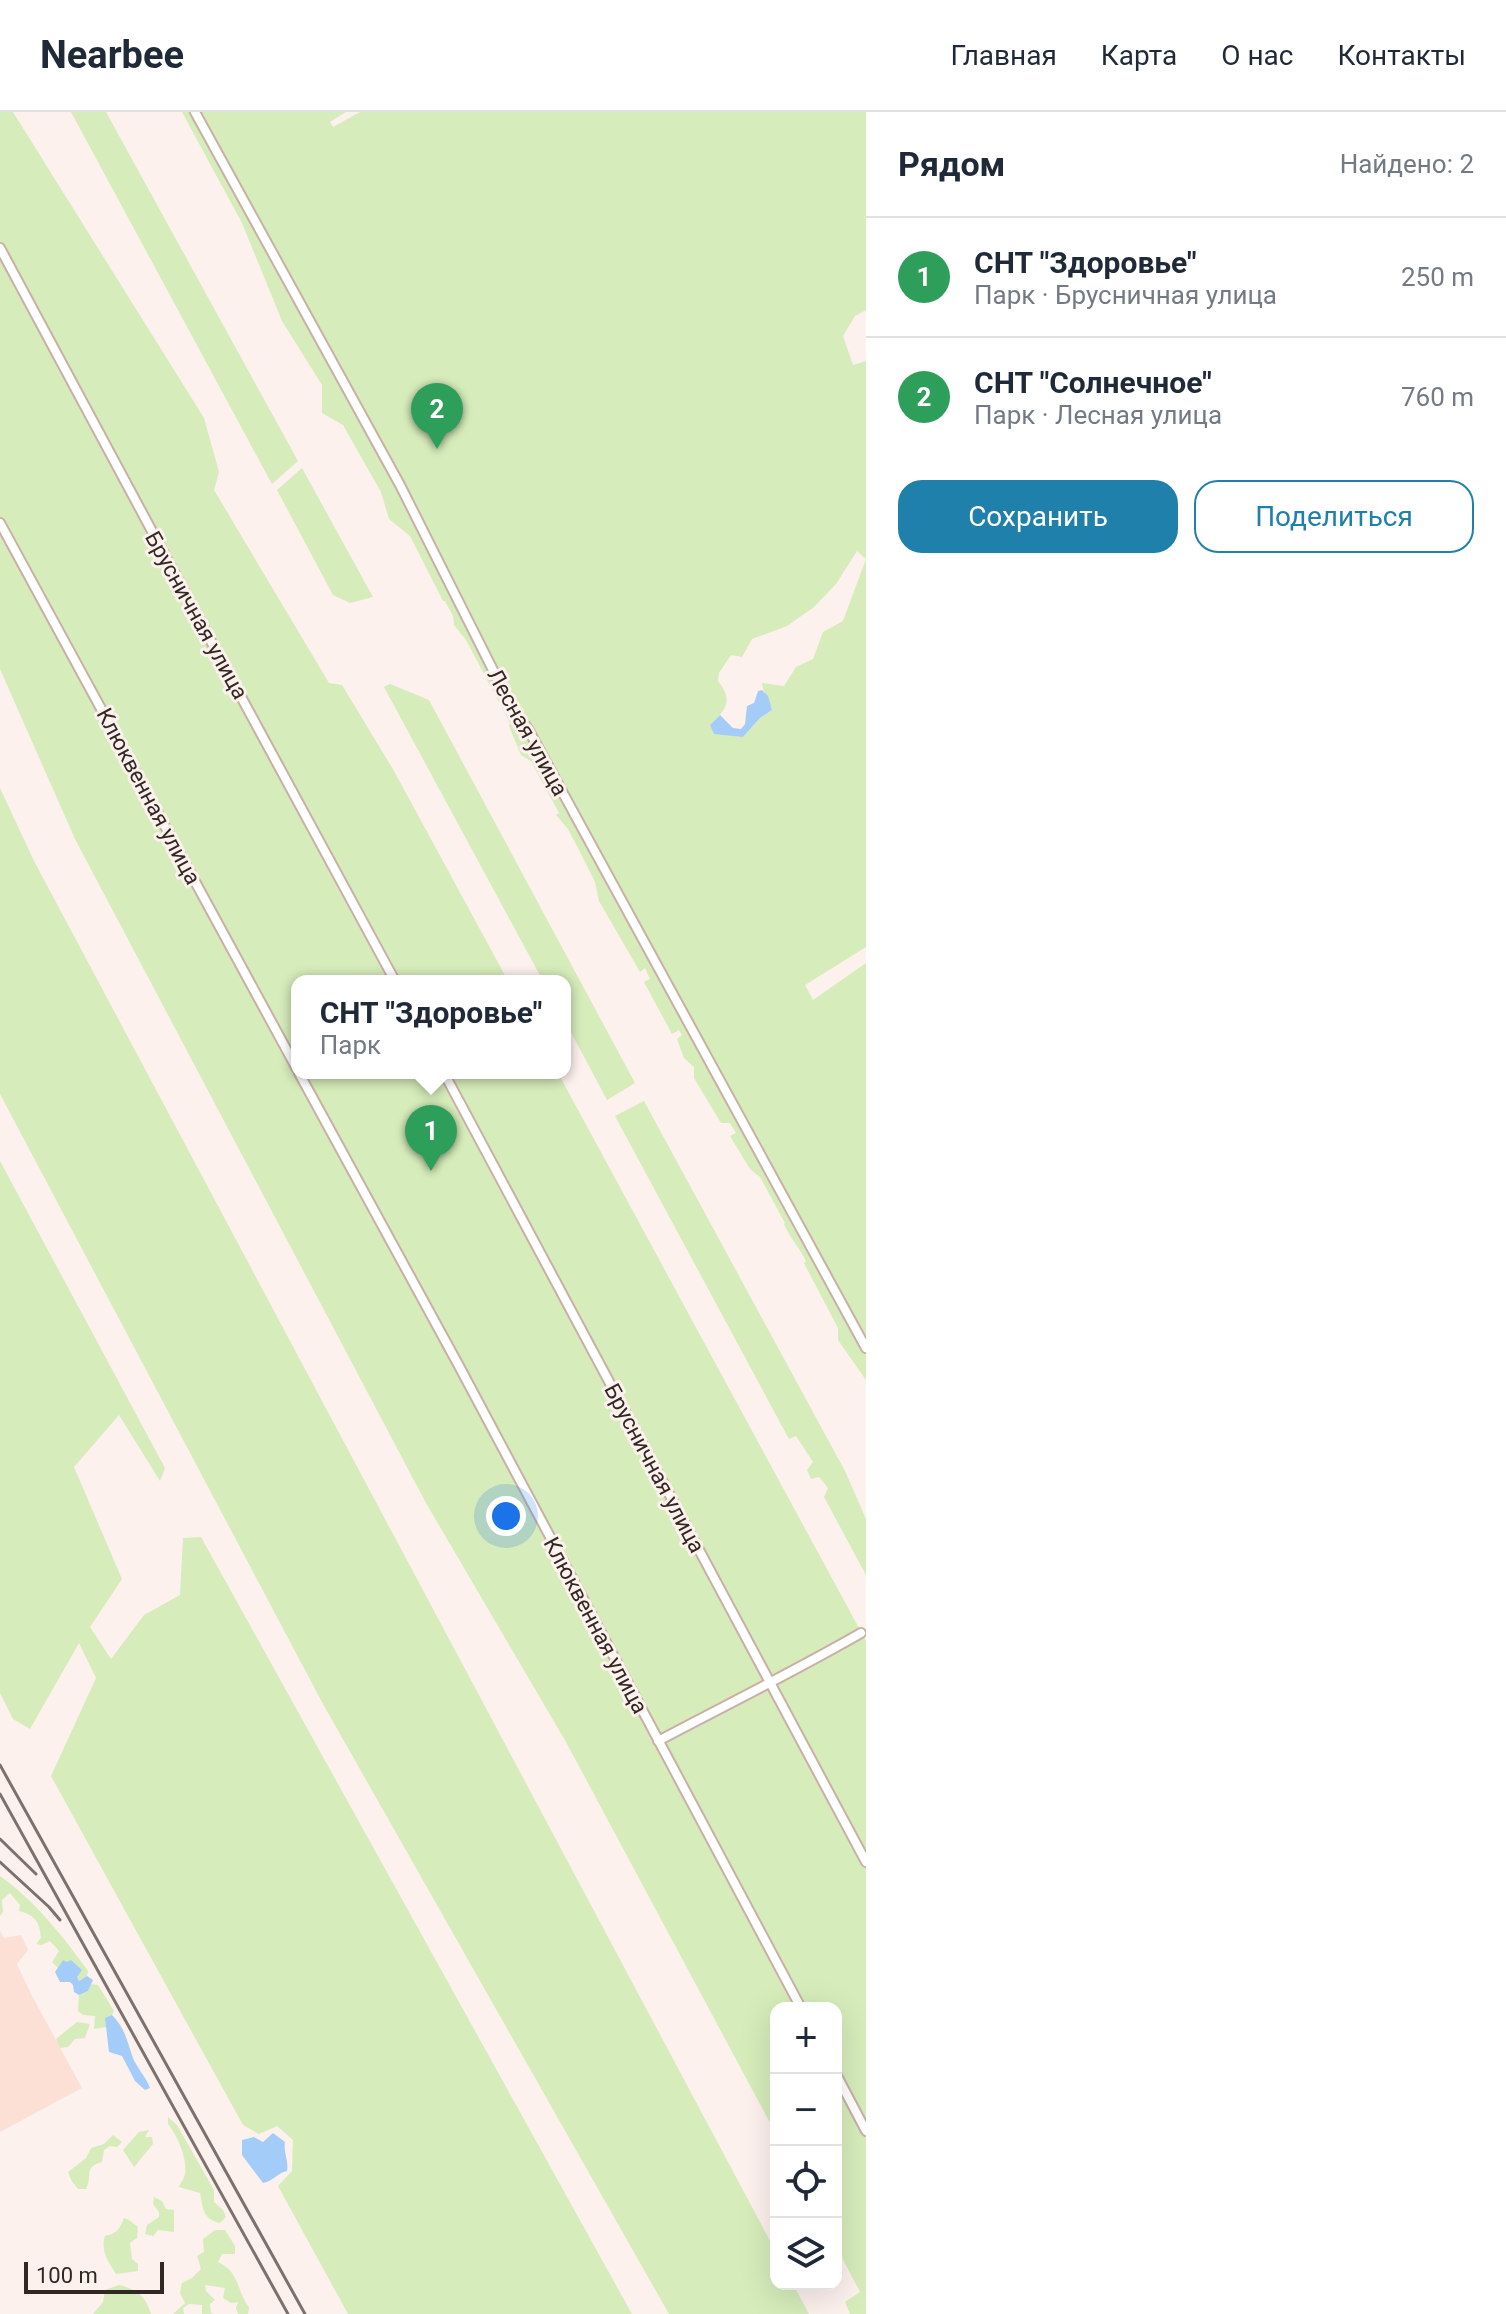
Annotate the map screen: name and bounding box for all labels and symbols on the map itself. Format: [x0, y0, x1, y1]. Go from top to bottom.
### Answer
pin: 2 [411, 383, 463, 449]
street label: Брусничная улица [140, 527, 253, 703]
street label: Лесная улица [482, 664, 573, 800]
street label: Клюквенная улица [91, 704, 206, 889]
pin: 1 [405, 1105, 457, 1171]
street label: Брусничная улица [599, 1379, 710, 1557]
your location [486, 1496, 526, 1536]
street label: Клюквенная улица [538, 1533, 653, 1718]
scale bar [24, 2258, 164, 2294]

